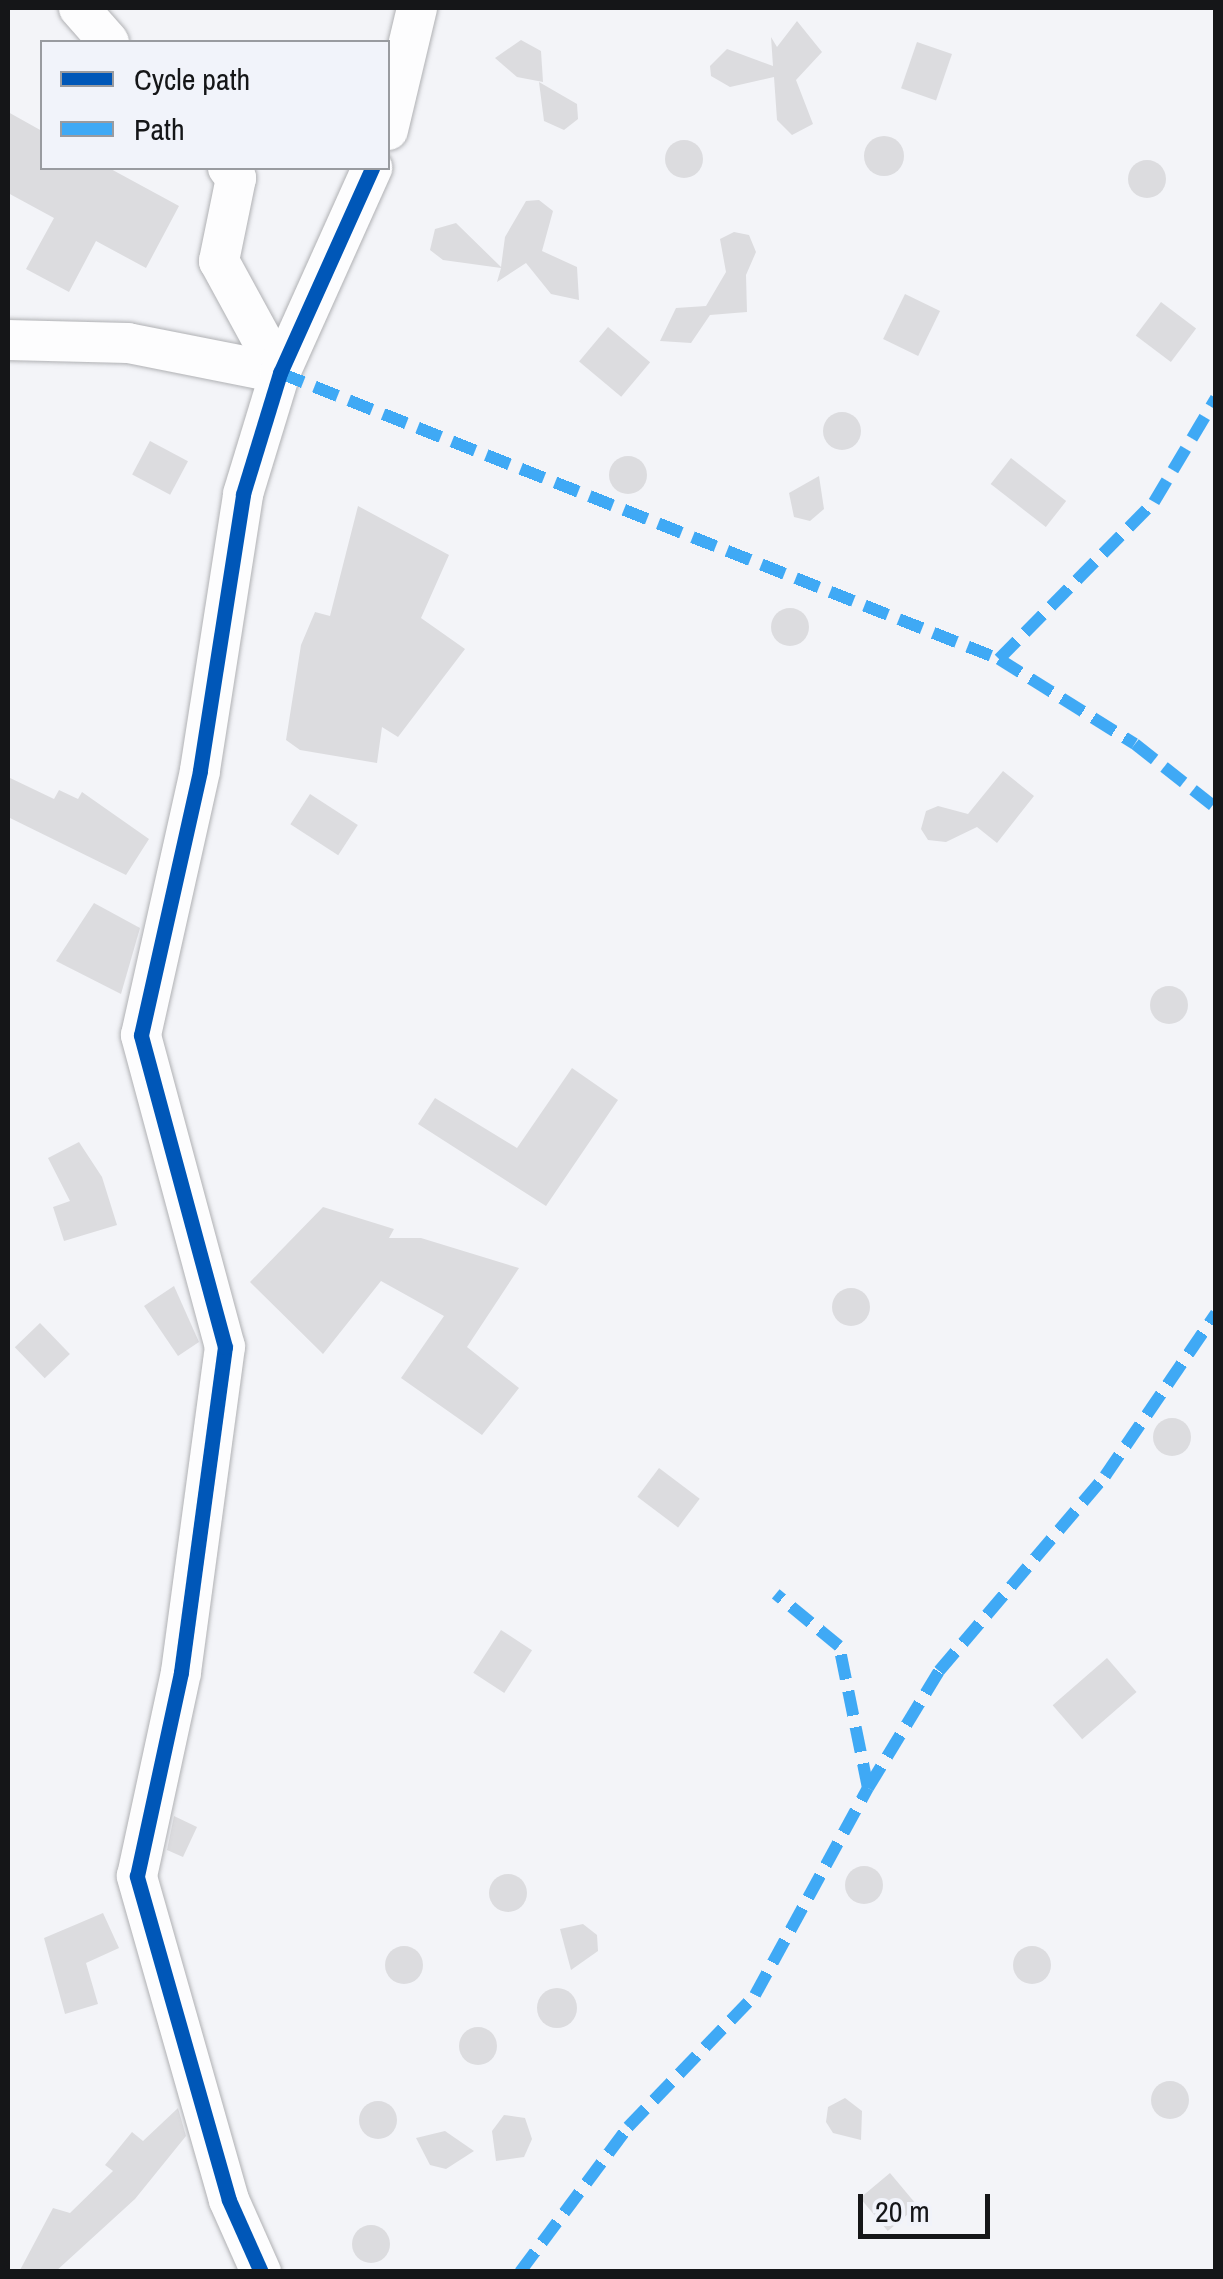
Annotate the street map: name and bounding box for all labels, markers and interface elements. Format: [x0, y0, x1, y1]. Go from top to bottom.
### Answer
legend [40, 40, 390, 170]
text: Cycle path [134, 59, 250, 99]
text: Path [134, 109, 185, 149]
scale bar [863, 2174, 996, 2236]
text: 20 m [875, 2191, 930, 2231]

